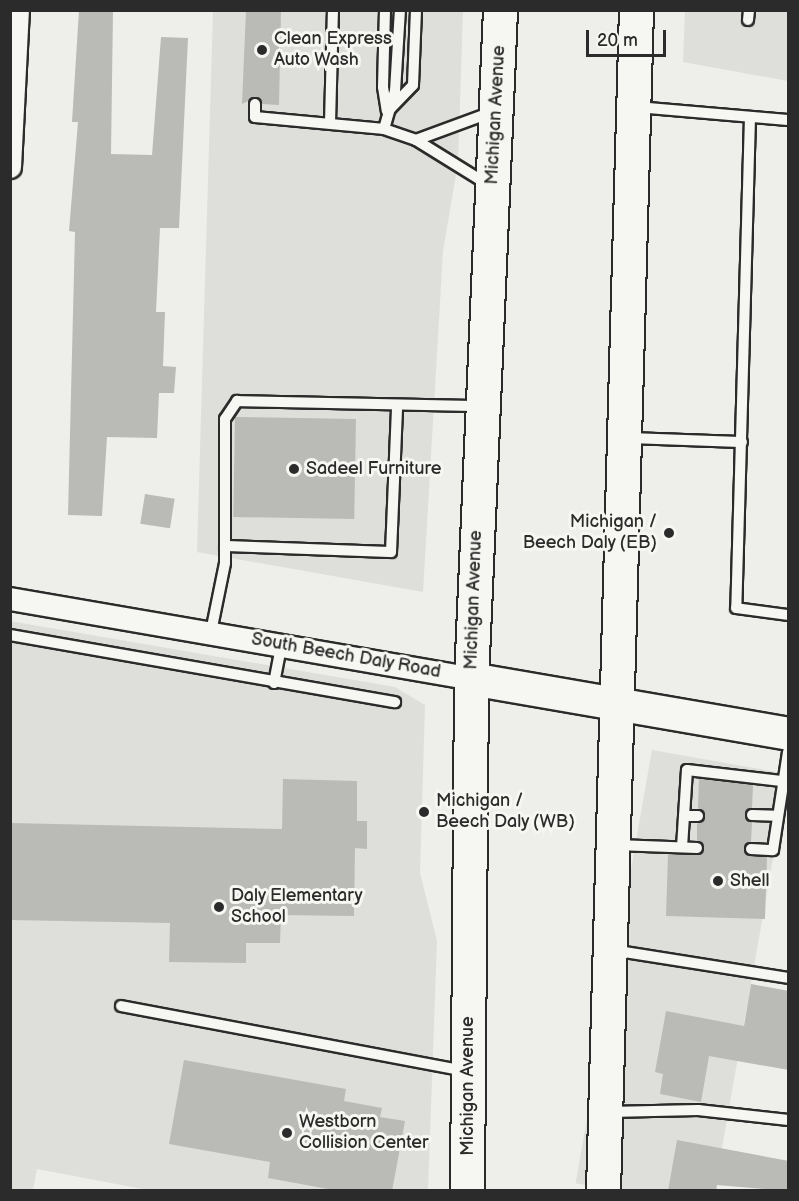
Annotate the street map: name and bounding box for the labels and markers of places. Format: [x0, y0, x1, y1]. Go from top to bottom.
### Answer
place label: Clean Express Auto Wash [274, 29, 392, 72]
marker: Clean Express Auto Wash [255, 43, 269, 57]
place label: Sadeel Furniture [306, 458, 441, 480]
marker: Sadeel Furniture [287, 462, 301, 476]
place label: Michigan / Beech Daly (EB) [522, 512, 657, 554]
marker: Michigan / Beech Daly (EB) [662, 526, 676, 540]
place label: Michigan / Beech Daly (WB) [436, 791, 576, 834]
marker: Michigan / Beech Daly (WB) [417, 805, 431, 819]
place label: Shell [730, 870, 770, 892]
marker: Shell [711, 874, 725, 888]
place label: Daly Elementary School [231, 886, 364, 928]
marker: Daly Elementary School [212, 900, 226, 914]
place label: Westborn Collision Center [299, 1112, 428, 1154]
marker: Westborn Collision Center [280, 1126, 294, 1140]

